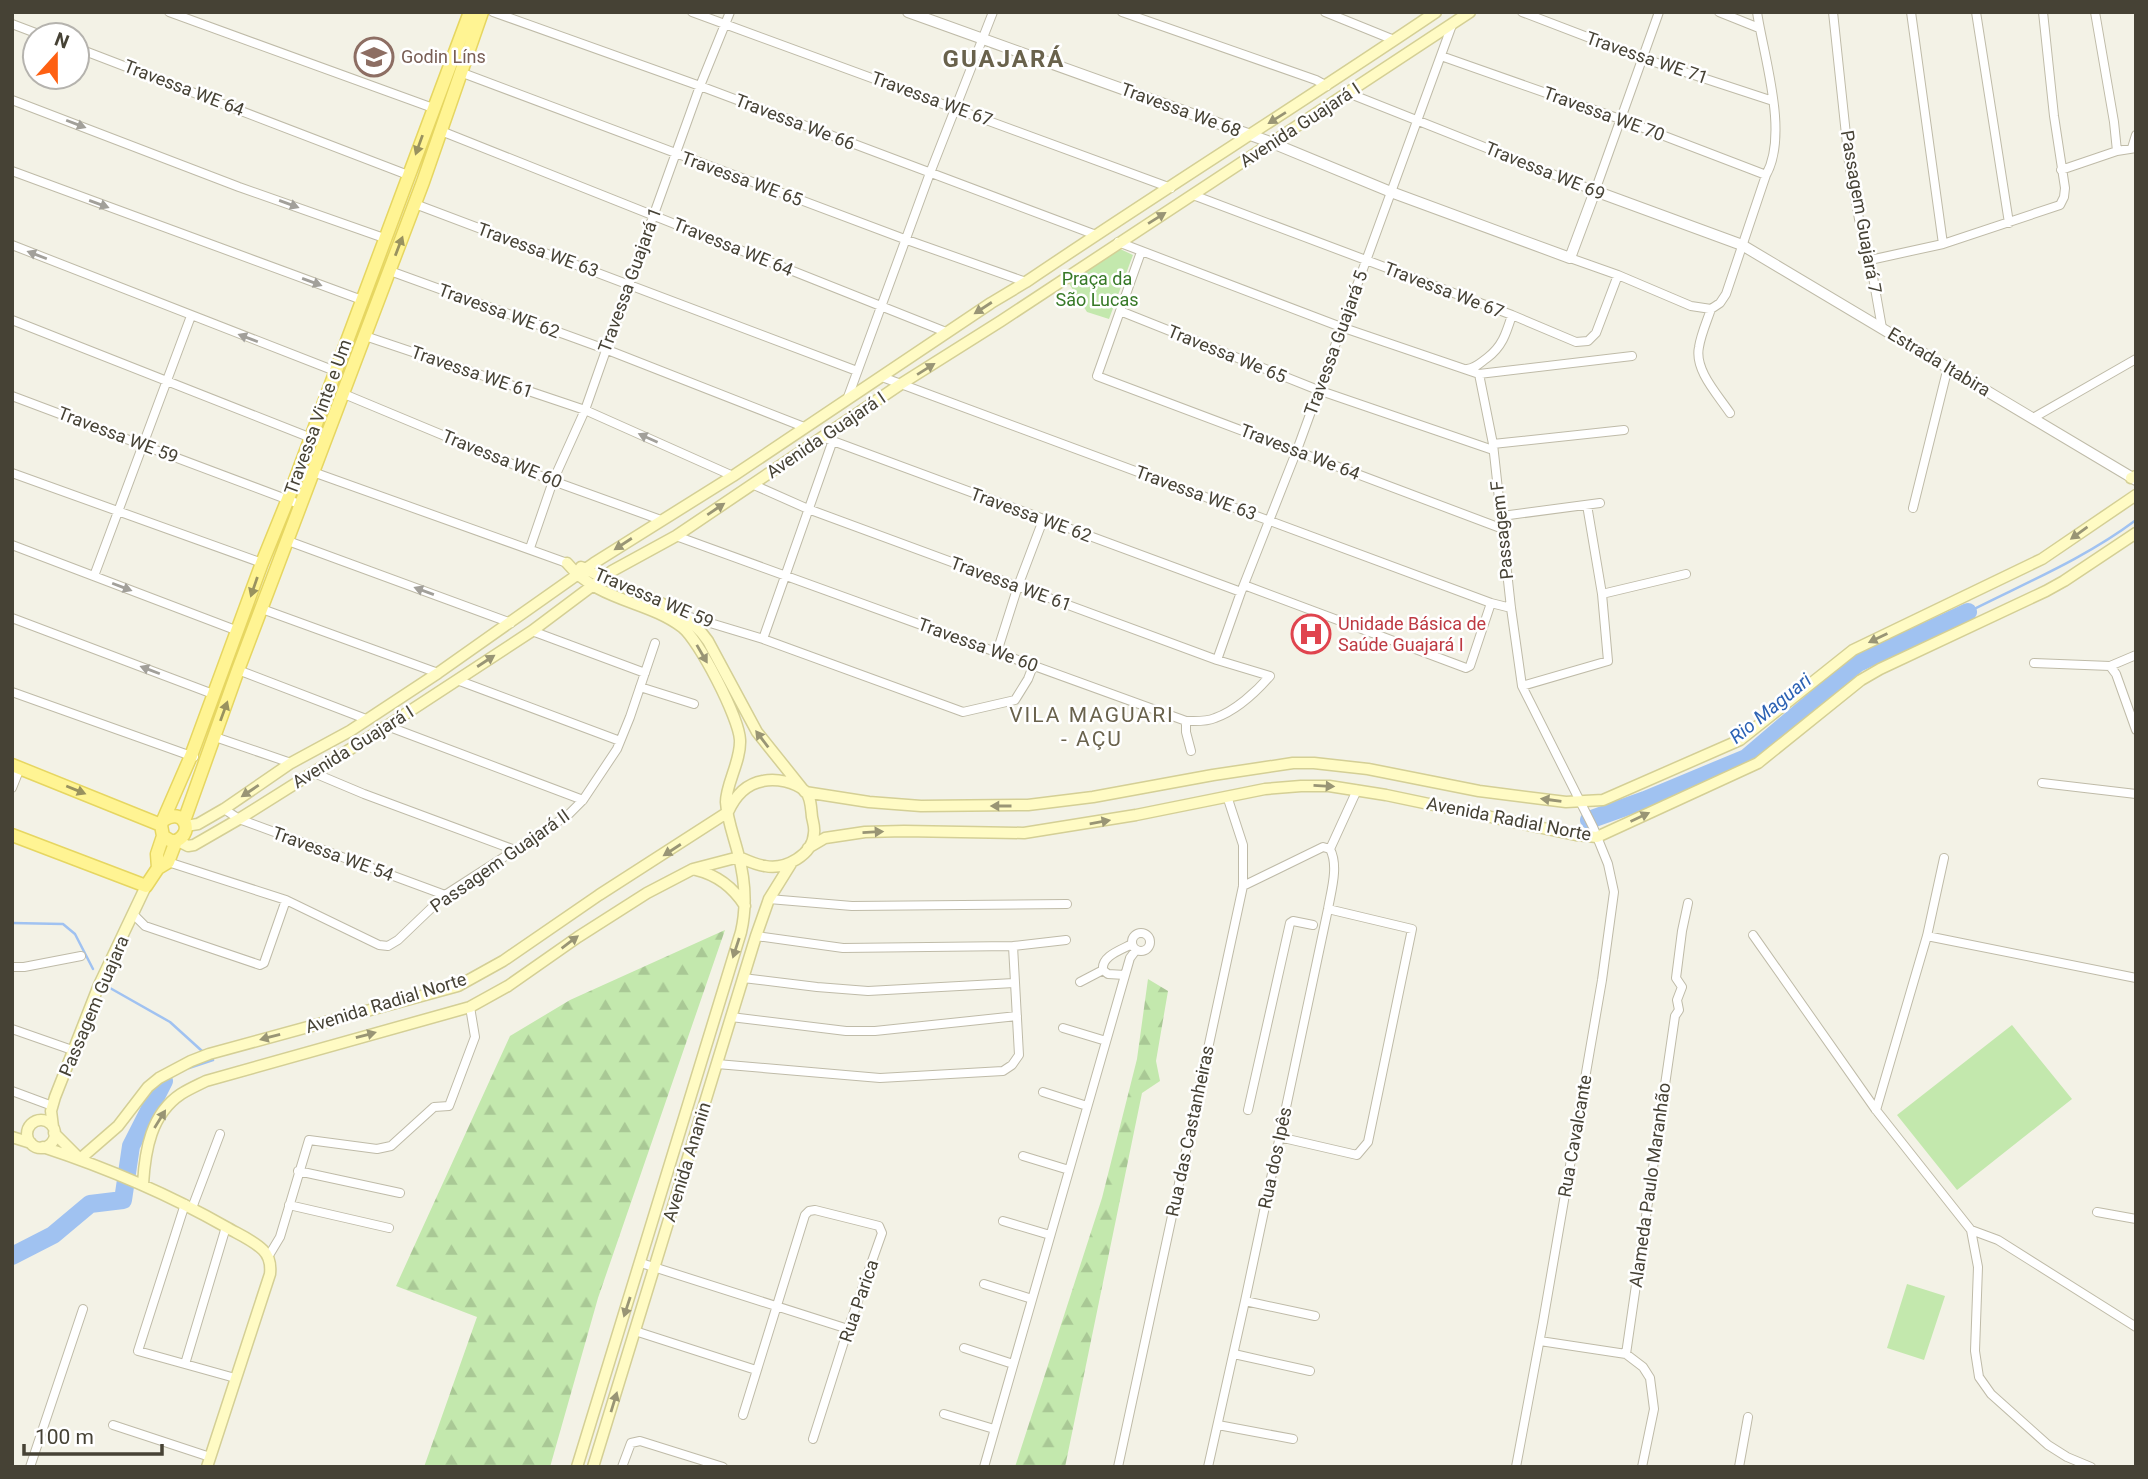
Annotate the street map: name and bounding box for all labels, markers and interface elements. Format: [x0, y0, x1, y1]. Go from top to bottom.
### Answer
north arrow [21, 21, 91, 91]
text: N [52, 27, 72, 54]
street label: Travessa WE 71 [1584, 27, 1711, 88]
school or university icon: Godin Líns [353, 36, 395, 78]
district label: GUAJARÁ [943, 45, 1065, 73]
place label: Godin Líns [401, 46, 486, 67]
street label: Travessa WE 64 [121, 55, 247, 120]
street label: Travessa WE 67 [869, 67, 996, 130]
street label: Travessa We 68 [1118, 78, 1244, 141]
street label: Avenida Guajará I [1236, 78, 1364, 171]
street label: Travessa WE 70 [1541, 82, 1668, 145]
street label: Travessa We 66 [732, 89, 858, 154]
one-way arrow [1267, 111, 1286, 124]
one-way arrow [65, 119, 86, 130]
street label: Passagem Guajará 7 [1837, 129, 1886, 295]
one-way arrow [414, 134, 425, 155]
street label: Travessa WE 69 [1482, 137, 1608, 204]
street label: Travessa WE 65 [679, 147, 806, 210]
one-way arrow [88, 199, 109, 210]
one-way arrow [278, 199, 299, 210]
street label: Travessa Guajará 1 [594, 205, 666, 355]
one-way arrow [1148, 211, 1167, 224]
street label: Travessa WE 64 [670, 213, 796, 280]
street label: Travessa WE 63 [475, 218, 602, 281]
one-way arrow [394, 235, 405, 256]
one-way arrow [26, 249, 47, 260]
street label: Travessa We 67 [1381, 257, 1507, 322]
park label: Praça da São Lucas [1056, 268, 1138, 310]
street label: Travessa Guajará 5 [1300, 268, 1372, 418]
one-way arrow [302, 277, 323, 288]
street label: Travessa WE 62 [436, 279, 563, 342]
one-way arrow [974, 301, 992, 315]
street label: Travessa We 65 [1165, 320, 1290, 387]
street label: Estrada Itabira [1884, 323, 1994, 400]
one-way arrow [238, 332, 259, 343]
street label: Travessa Vinte e Um [280, 336, 355, 497]
street label: Travessa WE 61 [409, 341, 536, 402]
one-way arrow [916, 362, 935, 375]
street label: Avenida Guajará I [762, 387, 889, 482]
street label: Travessa WE 59 [55, 402, 181, 467]
street label: Travessa We 64 [1237, 419, 1363, 484]
street label: Travessa WE 60 [439, 425, 565, 492]
one-way arrow [638, 432, 658, 444]
street label: Travessa WE 63 [1133, 461, 1260, 524]
street label: Passagem F [1486, 480, 1517, 581]
street label: Travessa WE 62 [968, 483, 1095, 546]
one-way arrow [706, 502, 726, 515]
one-way arrow [2070, 526, 2089, 540]
one-way arrow [614, 538, 633, 551]
street label: Travessa WE 61 [948, 552, 1075, 615]
street label: Travessa WE 59 [591, 563, 717, 632]
one-way arrow [248, 577, 259, 598]
one-way arrow [111, 582, 132, 593]
one-way arrow [414, 585, 435, 596]
street label: Travessa We 60 [915, 613, 1041, 676]
hospital icon: Unidade Básica de Saúde Guajará I [1290, 613, 1332, 655]
place label: Unidade Básica de Saúde Guajará I [1338, 613, 1486, 655]
one-way arrow [1868, 632, 1888, 644]
one-way arrow [695, 644, 708, 663]
one-way arrow [477, 654, 495, 668]
one-way arrow [139, 664, 160, 675]
water label: Rio Maguari [1725, 668, 1816, 748]
one-way arrow [219, 700, 230, 721]
street label: Avenida Guajará I [288, 701, 417, 792]
district label: VILA MAGUARI - AÇU [1009, 703, 1175, 751]
one-way arrow [755, 730, 770, 748]
one-way arrow [1313, 781, 1335, 792]
one-way arrow [241, 784, 259, 798]
one-way arrow [65, 785, 86, 796]
street label: Avenida Radial Norte [1425, 792, 1593, 845]
one-way arrow [1539, 794, 1561, 805]
one-way arrow [990, 800, 1012, 811]
street label: Passagem Guajará II [426, 805, 573, 917]
one-way arrow [1630, 812, 1650, 823]
one-way arrow [1089, 816, 1111, 827]
street label: Travessa WE 54 [270, 822, 397, 885]
one-way arrow [862, 826, 884, 837]
one-way arrow [662, 843, 681, 856]
street label: Passagem Guajara [54, 932, 133, 1079]
one-way arrow [561, 935, 579, 950]
one-way arrow [730, 938, 741, 959]
street label: Avenida Radial Norte [303, 968, 469, 1037]
one-way arrow [356, 1030, 377, 1040]
one-way arrow [259, 1032, 281, 1043]
street label: Rua das Castanheiras [1161, 1044, 1218, 1218]
street label: Rua Cavalcante [1553, 1073, 1596, 1199]
street label: Alameda Paulo Maranhão [1625, 1081, 1674, 1289]
street label: Avenida Ananin [658, 1100, 715, 1224]
street label: Rua dos Ipês [1254, 1105, 1296, 1211]
one-way arrow [153, 1109, 166, 1128]
street label: Rua Parica [835, 1257, 882, 1345]
one-way arrow [621, 1296, 632, 1317]
one-way arrow [609, 1391, 619, 1412]
scale bar [24, 1412, 163, 1456]
text: 100 m [35, 1425, 94, 1449]

